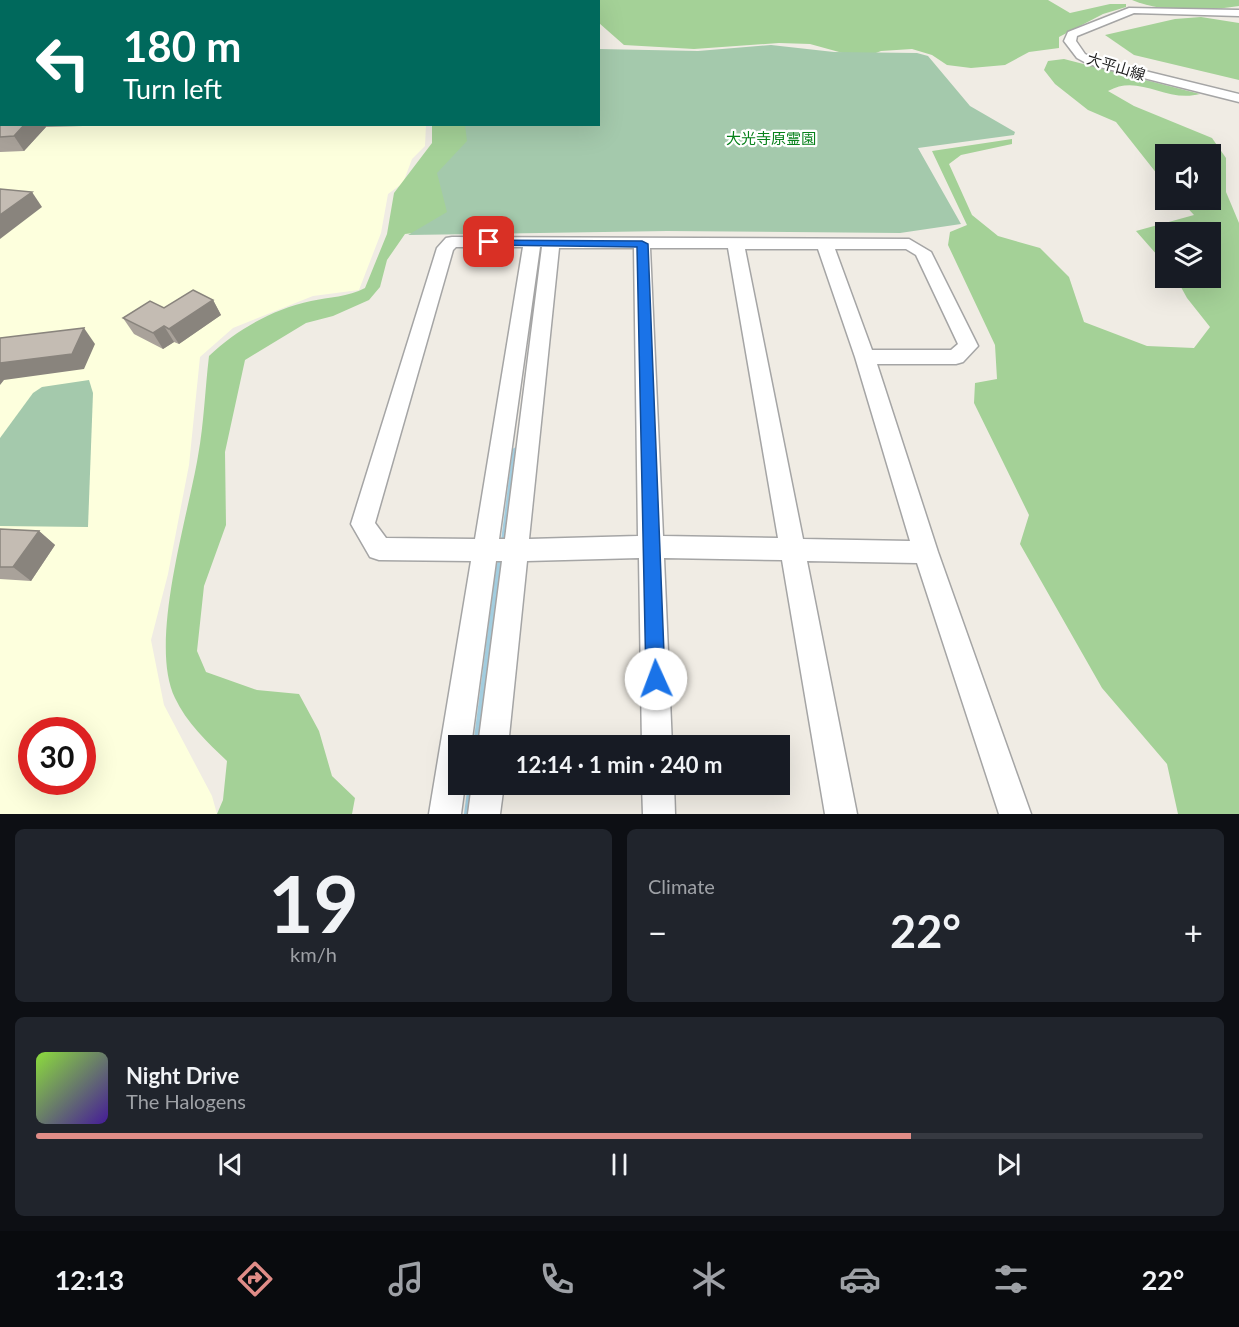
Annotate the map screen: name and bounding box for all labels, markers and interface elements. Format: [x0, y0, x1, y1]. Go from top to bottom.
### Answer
text: 180 m [123, 21, 241, 71]
icon: left [24, 24, 102, 102]
street label: 大平山線 [1085, 49, 1148, 83]
text: Turn left [123, 72, 222, 105]
park label: 大光寺原霊園 [726, 129, 816, 147]
map controls [1155, 144, 1221, 288]
button: sound [1155, 144, 1221, 210]
pin [463, 216, 514, 267]
button: layers [1155, 222, 1221, 288]
icon: arrive [472, 225, 505, 258]
position arrow [624, 647, 688, 711]
speed limit sign: 30 [18, 717, 96, 795]
text: 12:14 · 1 min · 240 m [516, 751, 722, 778]
text: 19 [268, 856, 359, 950]
text: Climate [648, 874, 715, 898]
text: 22° [890, 904, 961, 958]
text: − [648, 912, 667, 952]
text: + [1184, 912, 1203, 952]
text: km/h [290, 942, 337, 966]
text: Night Drive [126, 1062, 239, 1089]
text: The Halogens [126, 1089, 246, 1113]
icon: previous [214, 1148, 247, 1181]
icon: pause [603, 1148, 636, 1181]
icon: next [992, 1148, 1025, 1181]
icon: directions [234, 1258, 276, 1300]
icon: music [385, 1258, 427, 1300]
icon: phone [536, 1258, 578, 1300]
icon: climate [688, 1258, 730, 1300]
icon: car [839, 1258, 881, 1300]
icon: filters [990, 1258, 1032, 1300]
text: 12:13 [55, 1263, 124, 1296]
text: 22° [1142, 1263, 1184, 1296]

